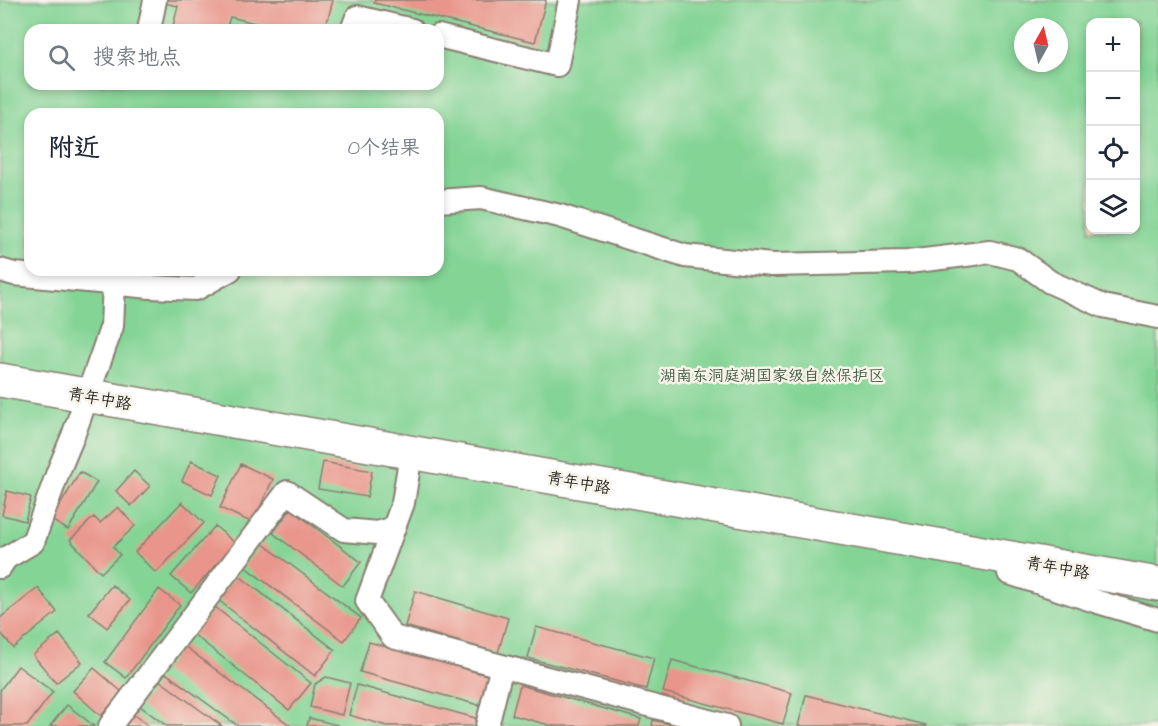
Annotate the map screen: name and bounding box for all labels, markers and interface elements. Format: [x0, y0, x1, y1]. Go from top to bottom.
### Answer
north arrow [1014, 18, 1068, 72]
map controls [1086, 18, 1140, 234]
button: + [1086, 18, 1140, 72]
search box [24, 24, 444, 90]
icon: search [45, 41, 78, 74]
text: 搜索地点 [93, 42, 181, 73]
button: − [1086, 72, 1140, 126]
button: locate [1086, 126, 1140, 180]
text: 附近 [48, 130, 100, 166]
text: 0个结果 [347, 134, 420, 162]
button: layers [1086, 180, 1140, 234]
park label: 湖南东洞庭湖国家级自然保护区 [660, 365, 884, 387]
street label: 青年中路 [66, 383, 133, 415]
street label: 青年中路 [545, 467, 612, 499]
street label: 青年中路 [1024, 552, 1091, 584]

